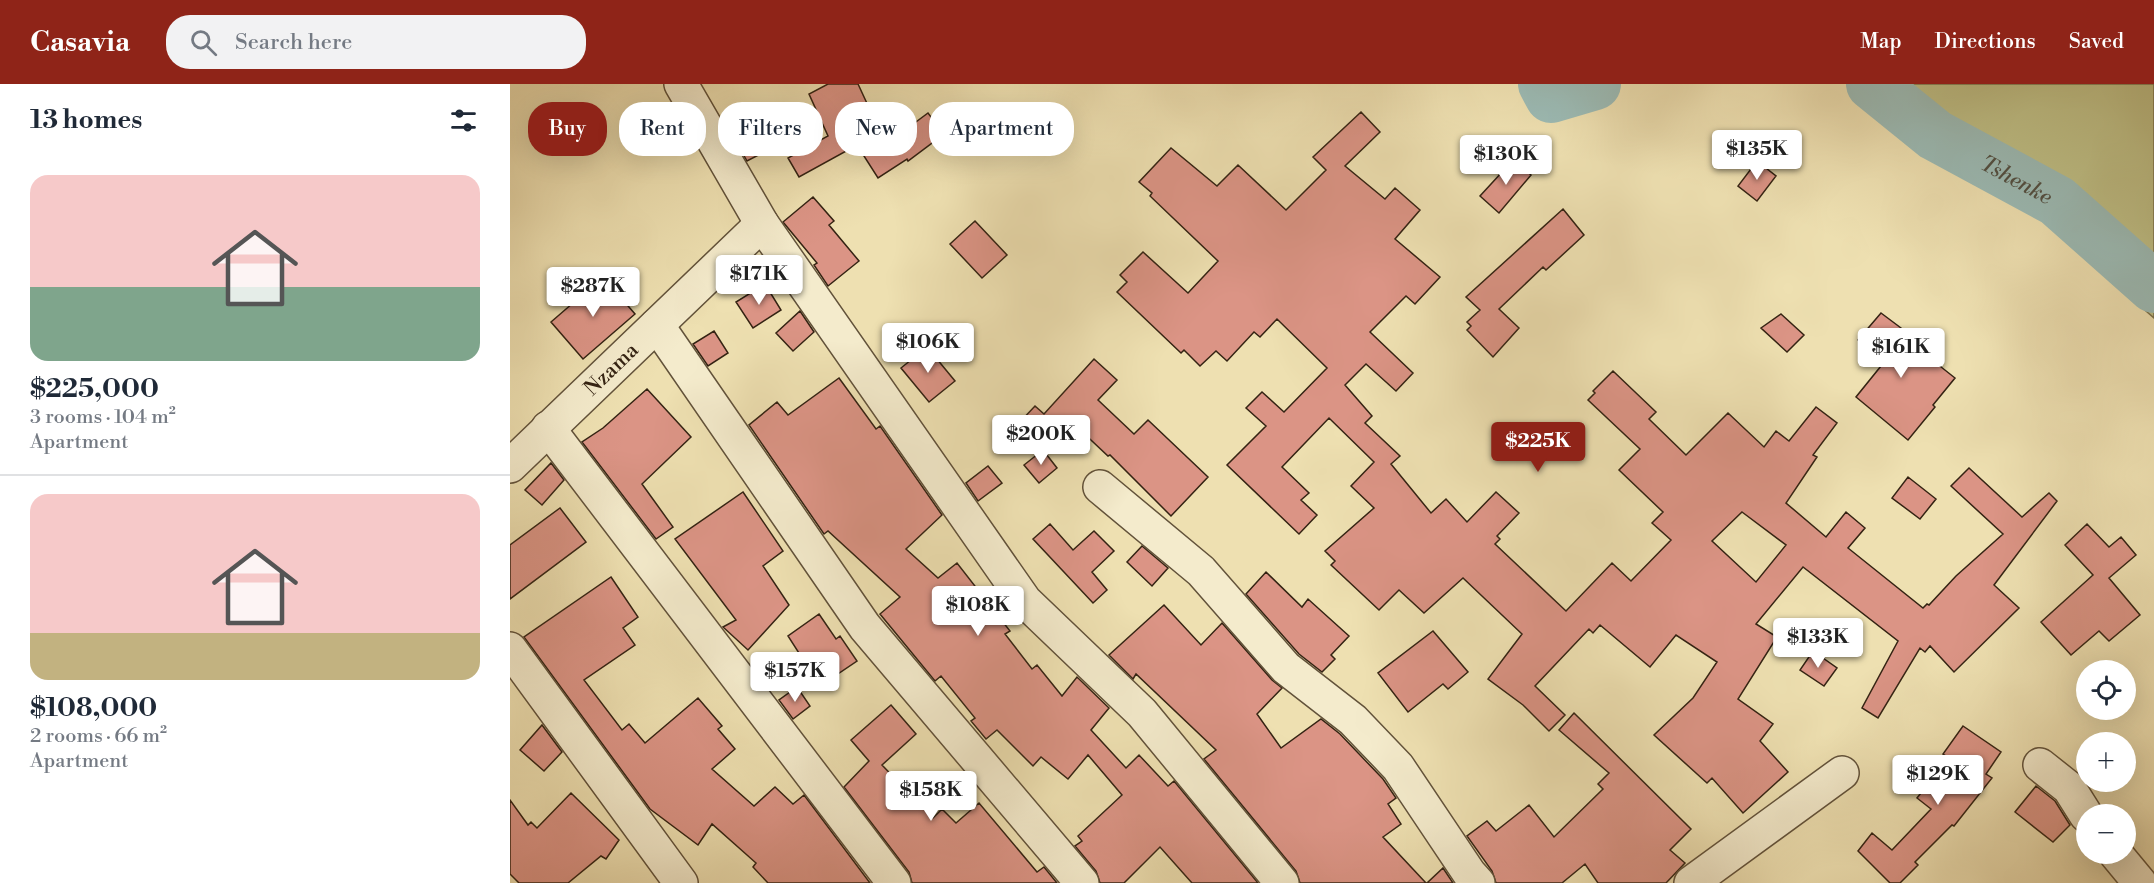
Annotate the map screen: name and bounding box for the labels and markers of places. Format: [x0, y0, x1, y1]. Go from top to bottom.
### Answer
pin: $135K [1715, 130, 1799, 181]
pin: $130K [1464, 135, 1548, 186]
pin: $171K [717, 255, 801, 306]
pin: $287K [551, 267, 635, 318]
pin: $106K [886, 323, 970, 374]
pin: $161K [1859, 328, 1943, 379]
pin: $200K [999, 415, 1083, 466]
pin: $225K [1496, 422, 1580, 473]
pin: $108K [936, 586, 1020, 637]
pin: $133K [1776, 618, 1860, 669]
pin: $157K [753, 652, 837, 703]
pin: $129K [1896, 755, 1980, 806]
pin: $158K [889, 771, 973, 822]

